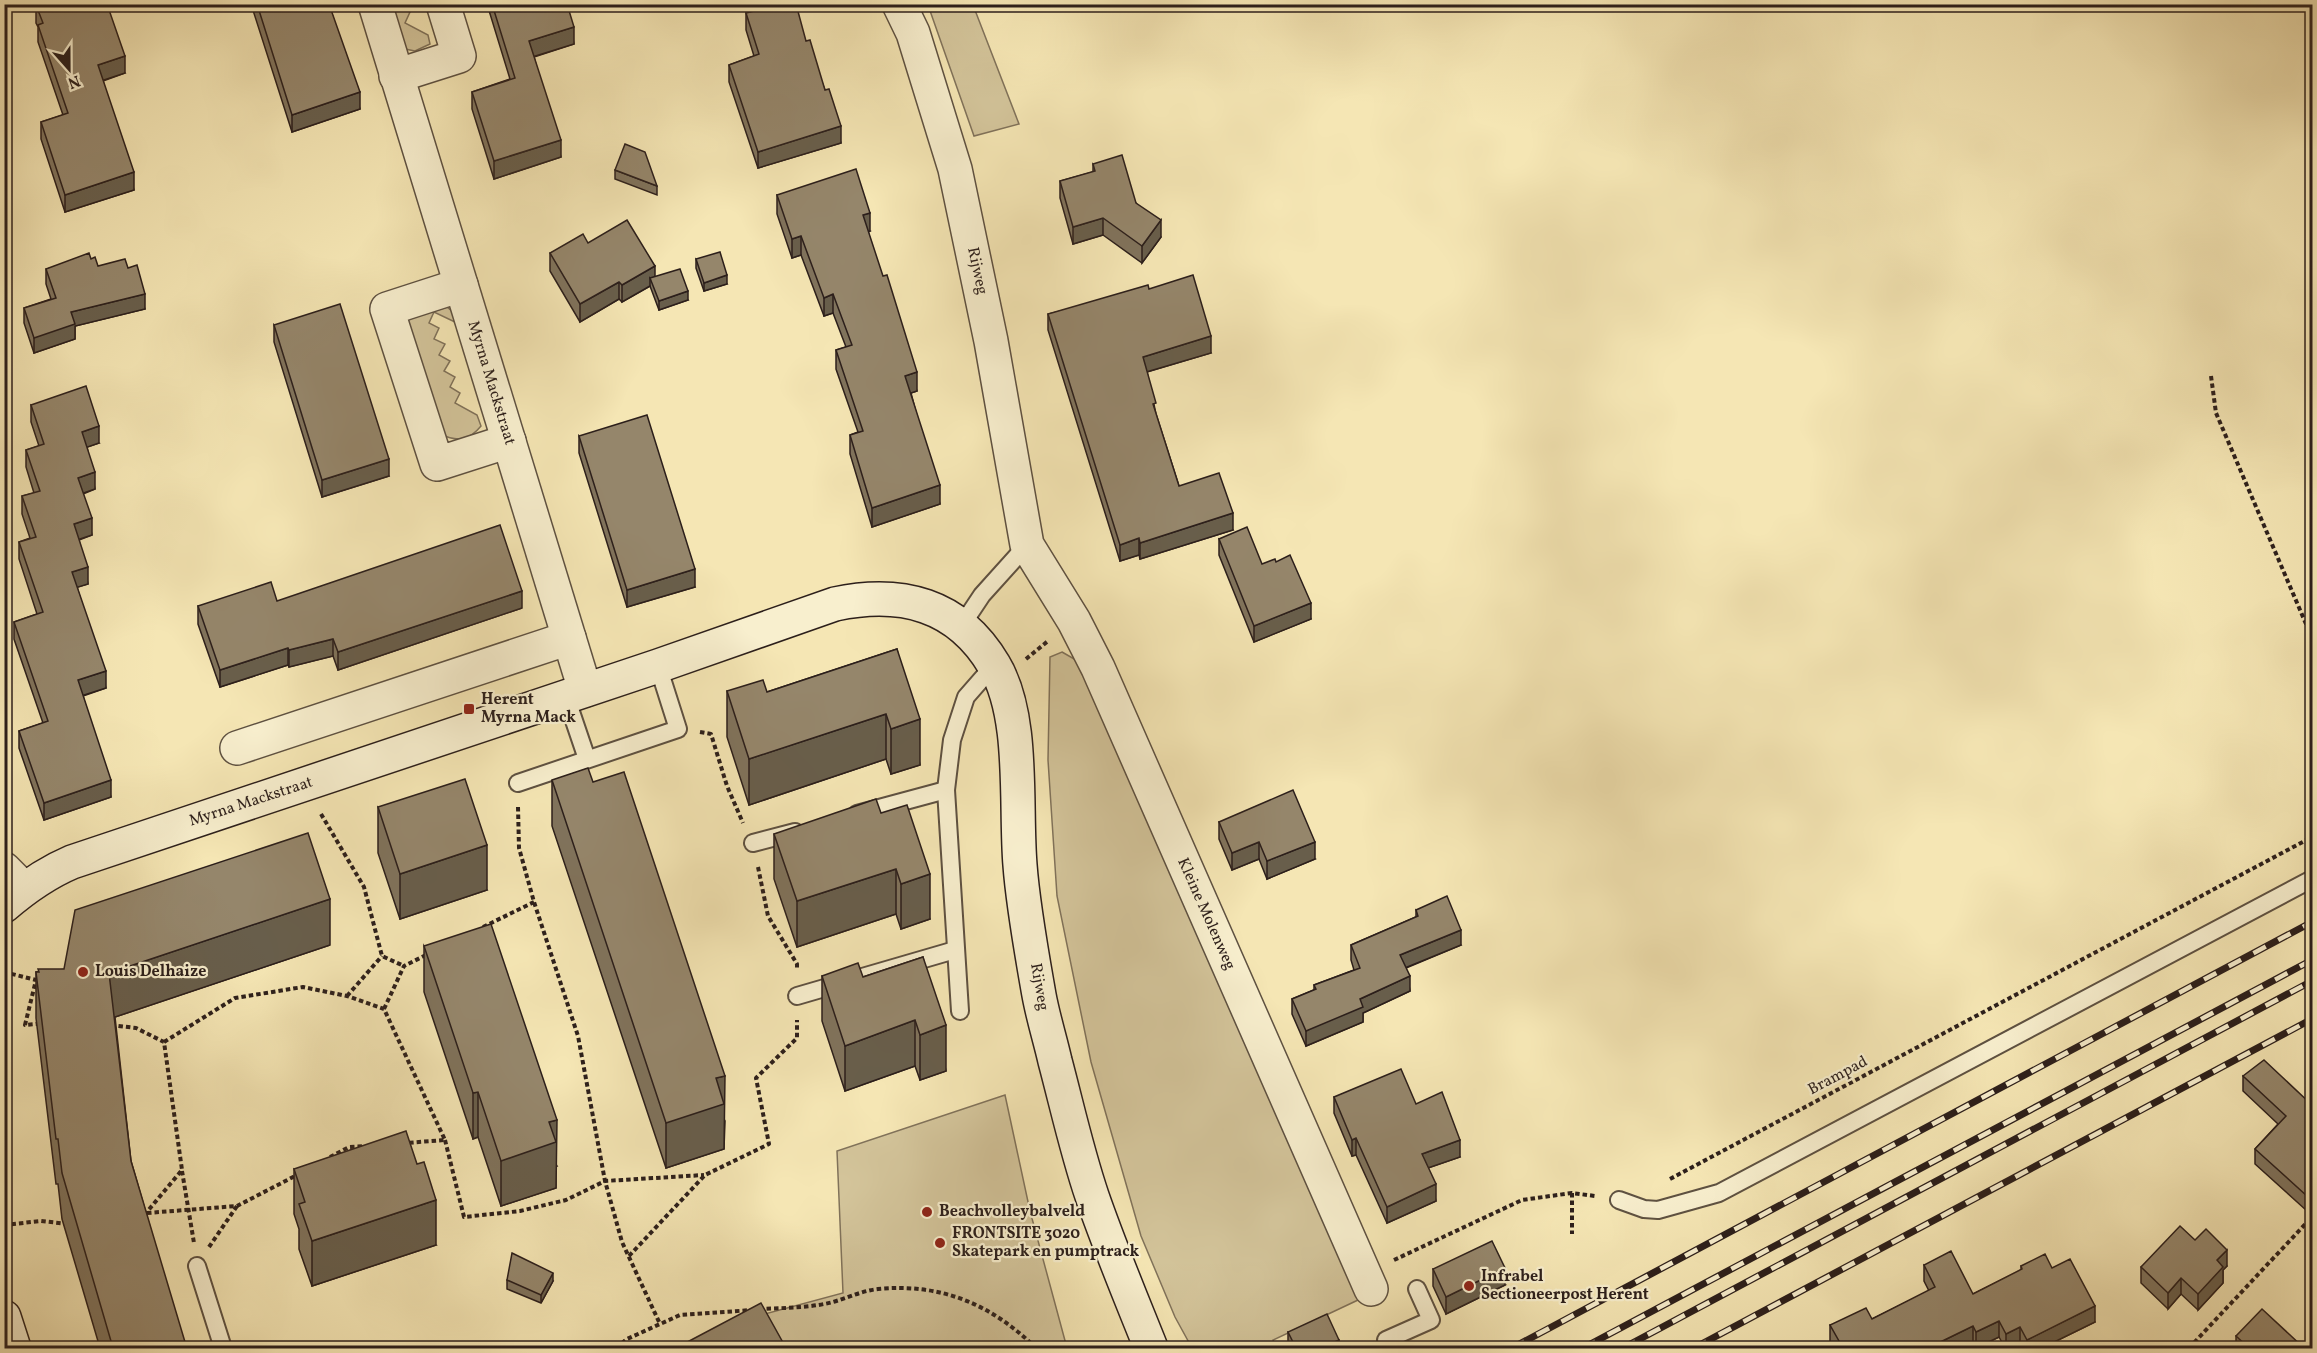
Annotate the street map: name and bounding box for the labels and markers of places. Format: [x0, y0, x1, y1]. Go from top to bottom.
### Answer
place label: Herent Myrna Mack [481, 689, 576, 729]
marker: Herent Myrna Mack [462, 702, 476, 716]
place label: Louis Delhaize [95, 961, 206, 983]
marker: Louis Delhaize [76, 965, 90, 979]
place label: Beachvolleybalveld [939, 1201, 1085, 1223]
marker: Beachvolleybalveld [920, 1205, 934, 1219]
place label: FRONTSITE 3020 Skatepark en pumptrack [952, 1223, 1140, 1263]
marker: FRONTSITE 3020 Skatepark en pumptrack [933, 1236, 947, 1250]
place label: Infrabel Sectioneerpost Herent [1481, 1266, 1649, 1306]
marker: Infrabel Sectioneerpost Herent [1462, 1279, 1476, 1293]

